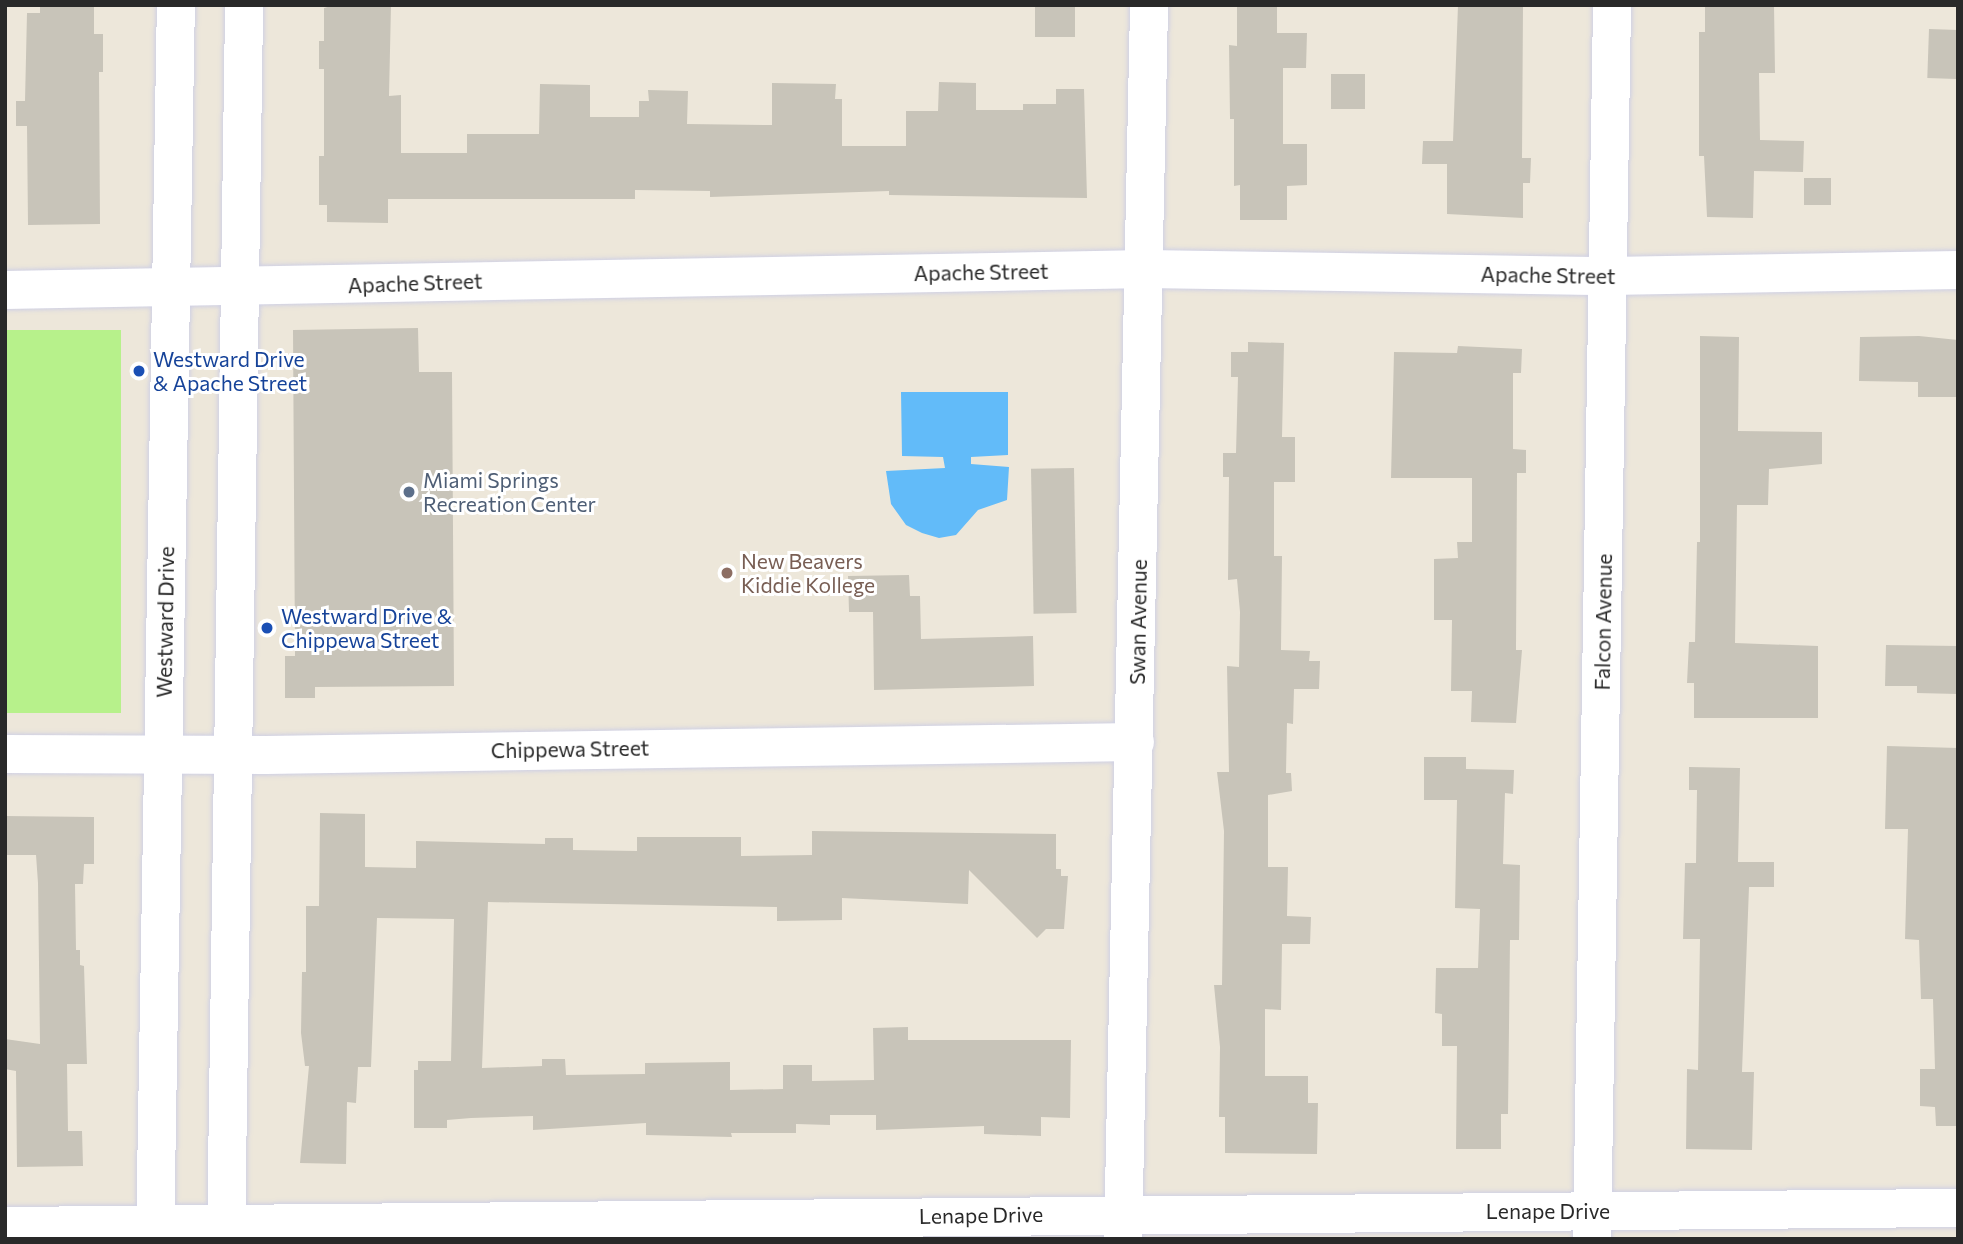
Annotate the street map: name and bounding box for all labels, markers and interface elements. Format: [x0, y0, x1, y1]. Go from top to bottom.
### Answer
street label: Apache Street [913, 258, 1049, 286]
street label: Apache Street [1480, 261, 1616, 289]
street label: Apache Street [347, 268, 483, 298]
place label: Westward Drive & Apache Street [153, 346, 307, 396]
marker: Westward Drive & Apache Street [131, 363, 147, 379]
place label: Miami Springs Recreation Center [423, 467, 596, 517]
marker: Miami Springs Recreation Center [401, 484, 417, 500]
street label: Westward Drive [151, 546, 179, 698]
place label: New Beavers Kiddie Kollege [741, 548, 875, 598]
street label: Falcon Avenue [1589, 553, 1617, 691]
street label: Swan Avenue [1124, 559, 1152, 685]
marker: New Beavers Kiddie Kollege [719, 565, 735, 581]
place label: Westward Drive & Chippewa Street [281, 603, 452, 653]
marker: Westward Drive & Chippewa Street [259, 620, 275, 636]
street label: Chippewa Street [491, 735, 649, 763]
street label: Lenape Drive [1486, 1198, 1610, 1224]
street label: Lenape Drive [919, 1201, 1043, 1229]

